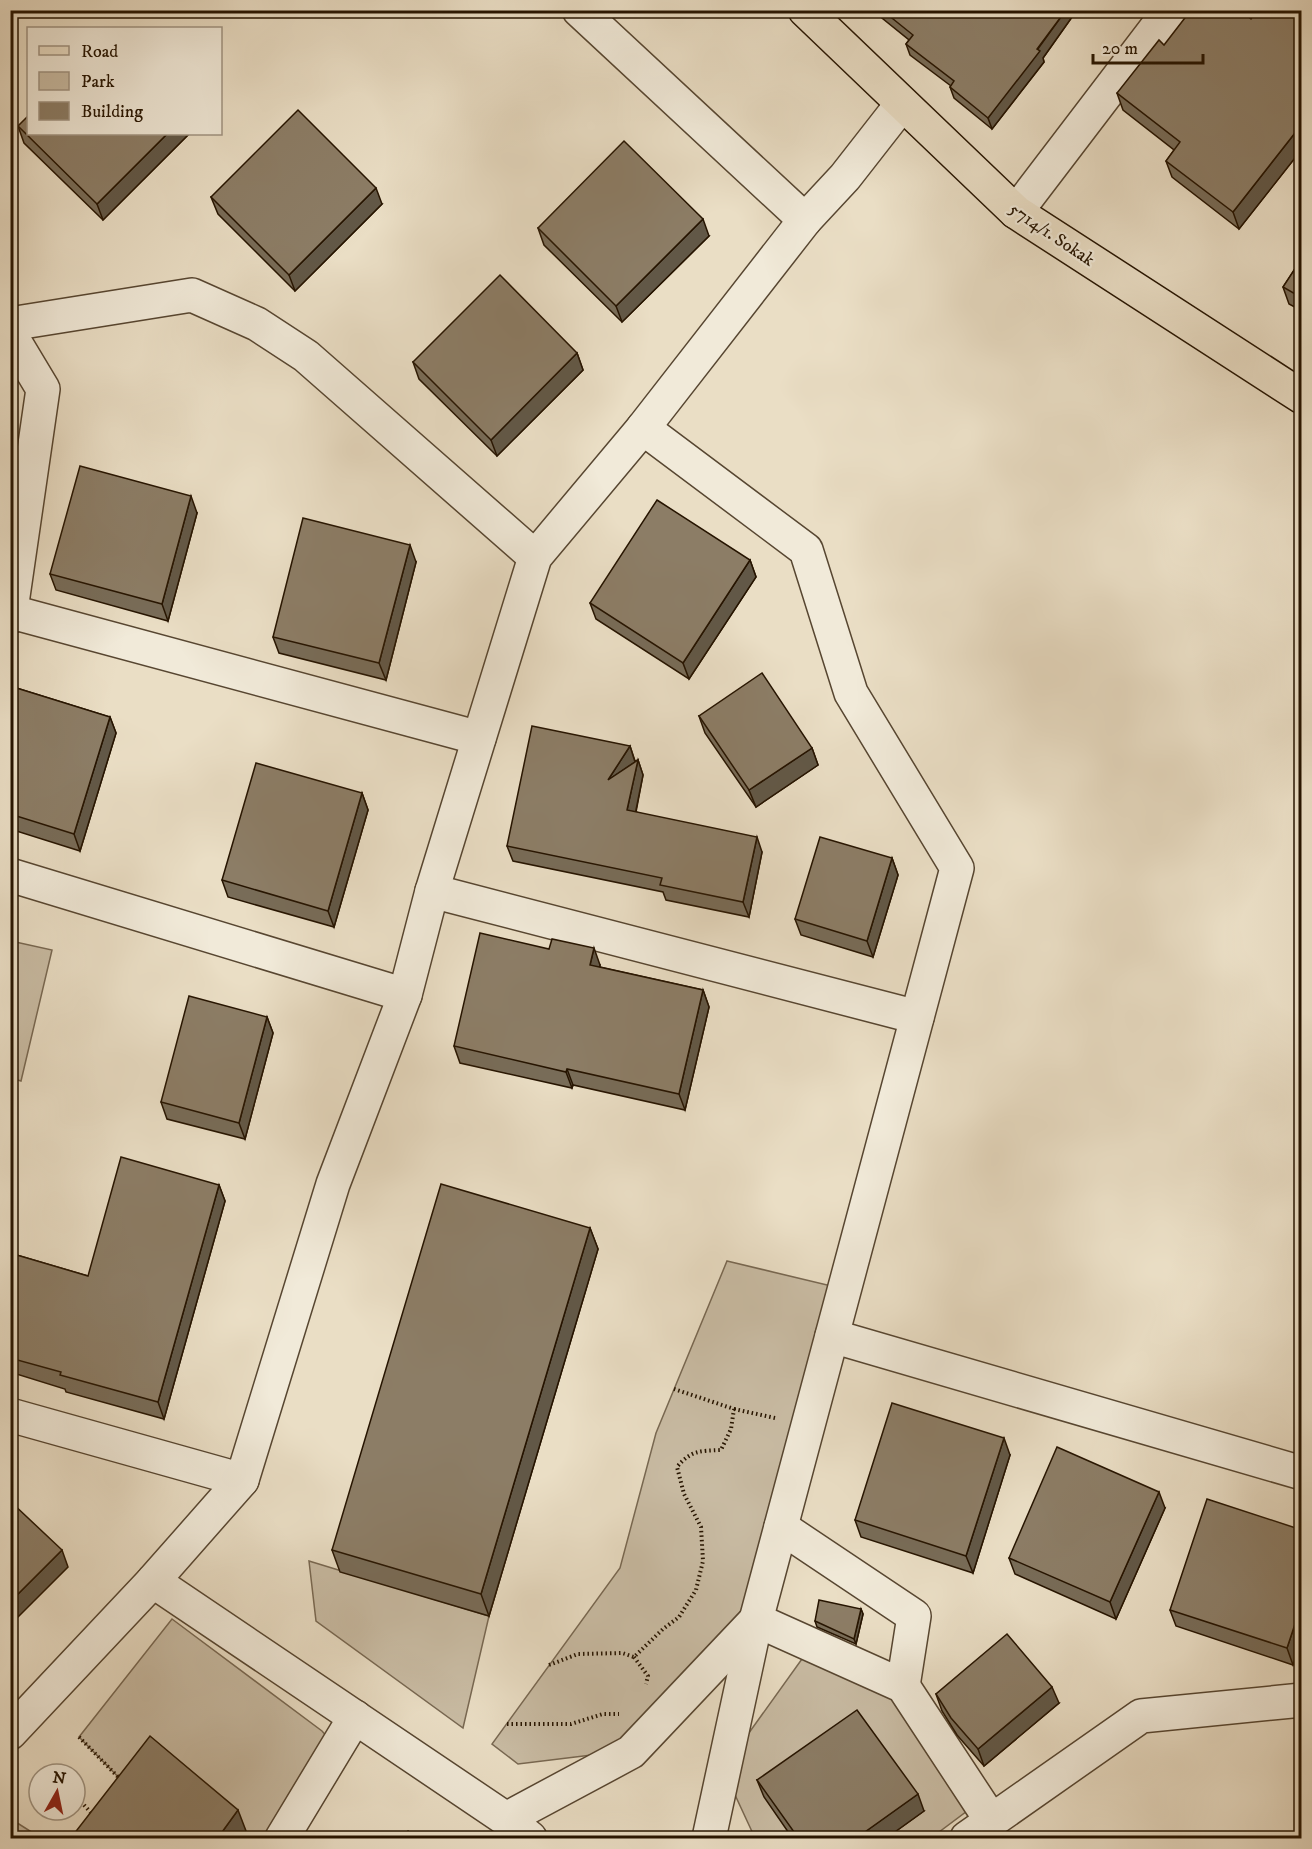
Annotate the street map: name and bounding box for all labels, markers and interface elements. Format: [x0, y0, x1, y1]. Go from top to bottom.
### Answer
legend [27, 27, 222, 135]
scale bar [1093, 27, 1202, 65]
text: 20 m [1102, 38, 1138, 60]
text: Road [81, 41, 118, 63]
text: Park [81, 71, 115, 93]
text: Building [81, 101, 143, 123]
street label: 5714/1. Sokak [1004, 198, 1099, 272]
north arrow [27, 1762, 87, 1822]
text: N [51, 1767, 67, 1789]

